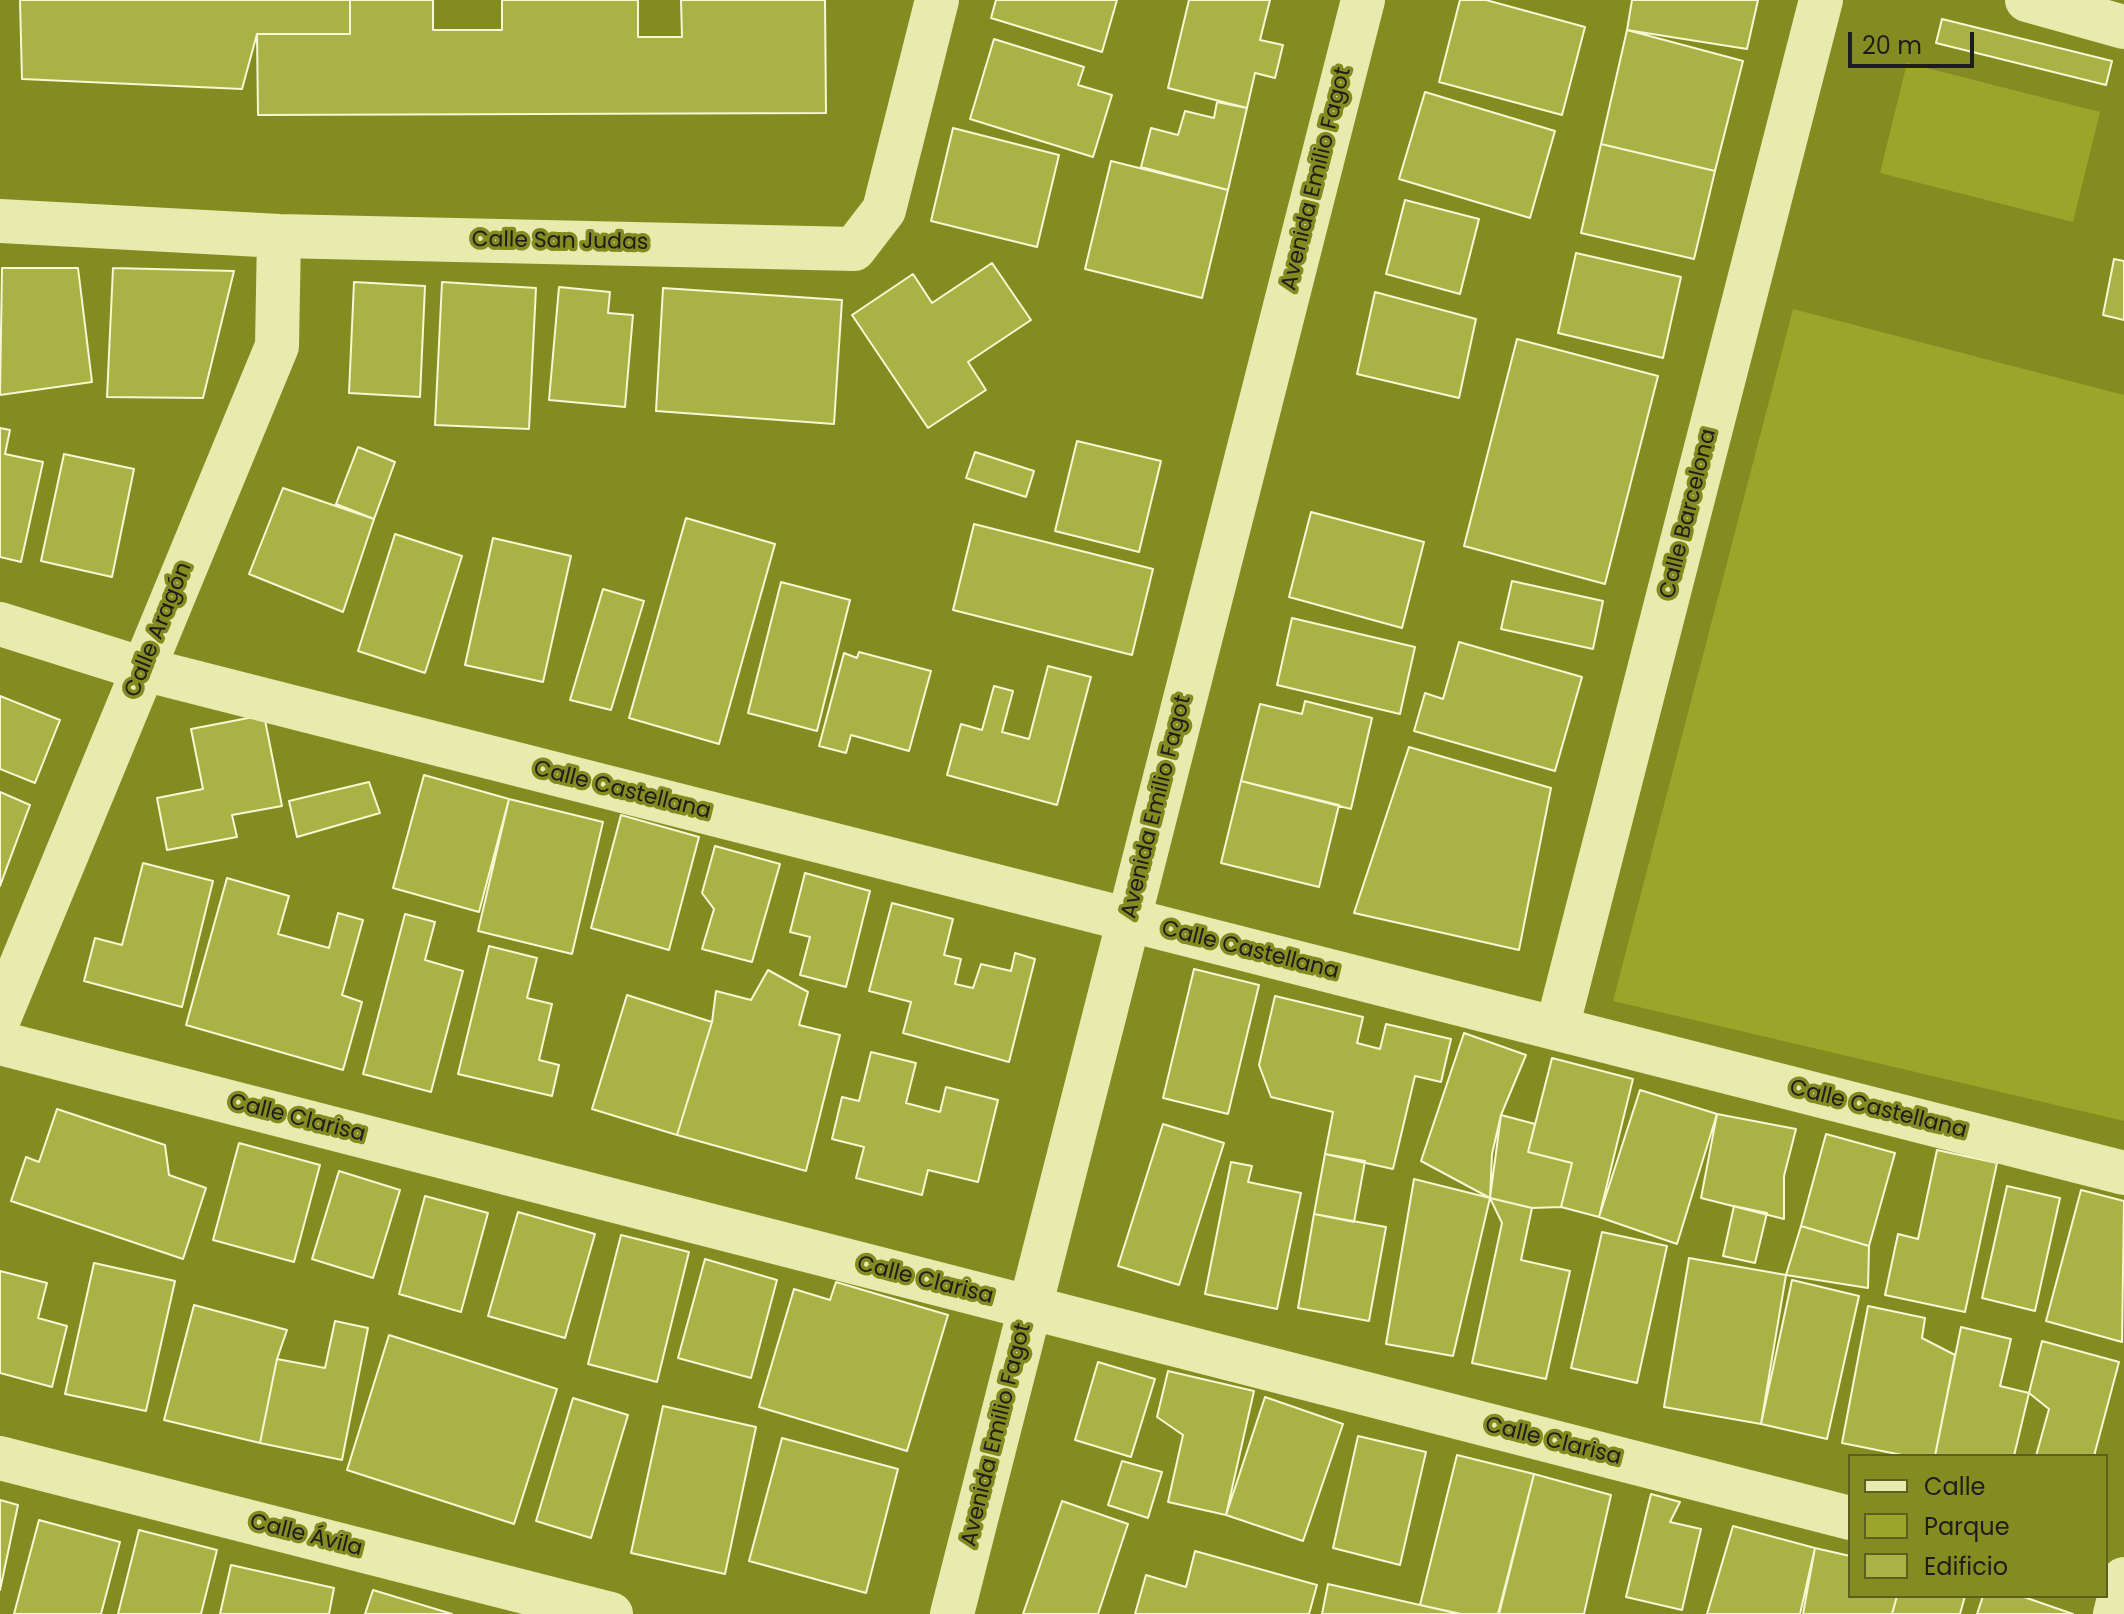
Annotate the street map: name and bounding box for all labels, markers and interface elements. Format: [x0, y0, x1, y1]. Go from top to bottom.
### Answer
scale bar [1852, 16, 1978, 66]
text: 20 m [1862, 29, 1922, 62]
street label: Avenida Emilio Fagot [1276, 65, 1358, 293]
street label: Calle San Judas [471, 227, 649, 257]
street label: Calle Barcelona [1655, 426, 1723, 602]
street label: Calle Aragón [120, 559, 198, 701]
street label: Avenida Emilio Fagot [1116, 693, 1198, 921]
street label: Calle Castellana [531, 756, 713, 826]
street label: Calle Castellana [1159, 916, 1341, 986]
street label: Calle Castellana [1787, 1075, 1969, 1145]
street label: Calle Clarisa [226, 1089, 368, 1149]
street label: Calle Clarisa [854, 1251, 996, 1311]
street label: Avenida Emilio Fagot [956, 1321, 1038, 1549]
street label: Calle Clarisa [1482, 1412, 1624, 1472]
legend [1848, 1454, 2108, 1598]
text: Calle [1924, 1470, 1985, 1503]
street label: Calle Ávila [247, 1509, 365, 1563]
text: Parque [1924, 1510, 2010, 1543]
text: Edificio [1924, 1550, 2008, 1583]

